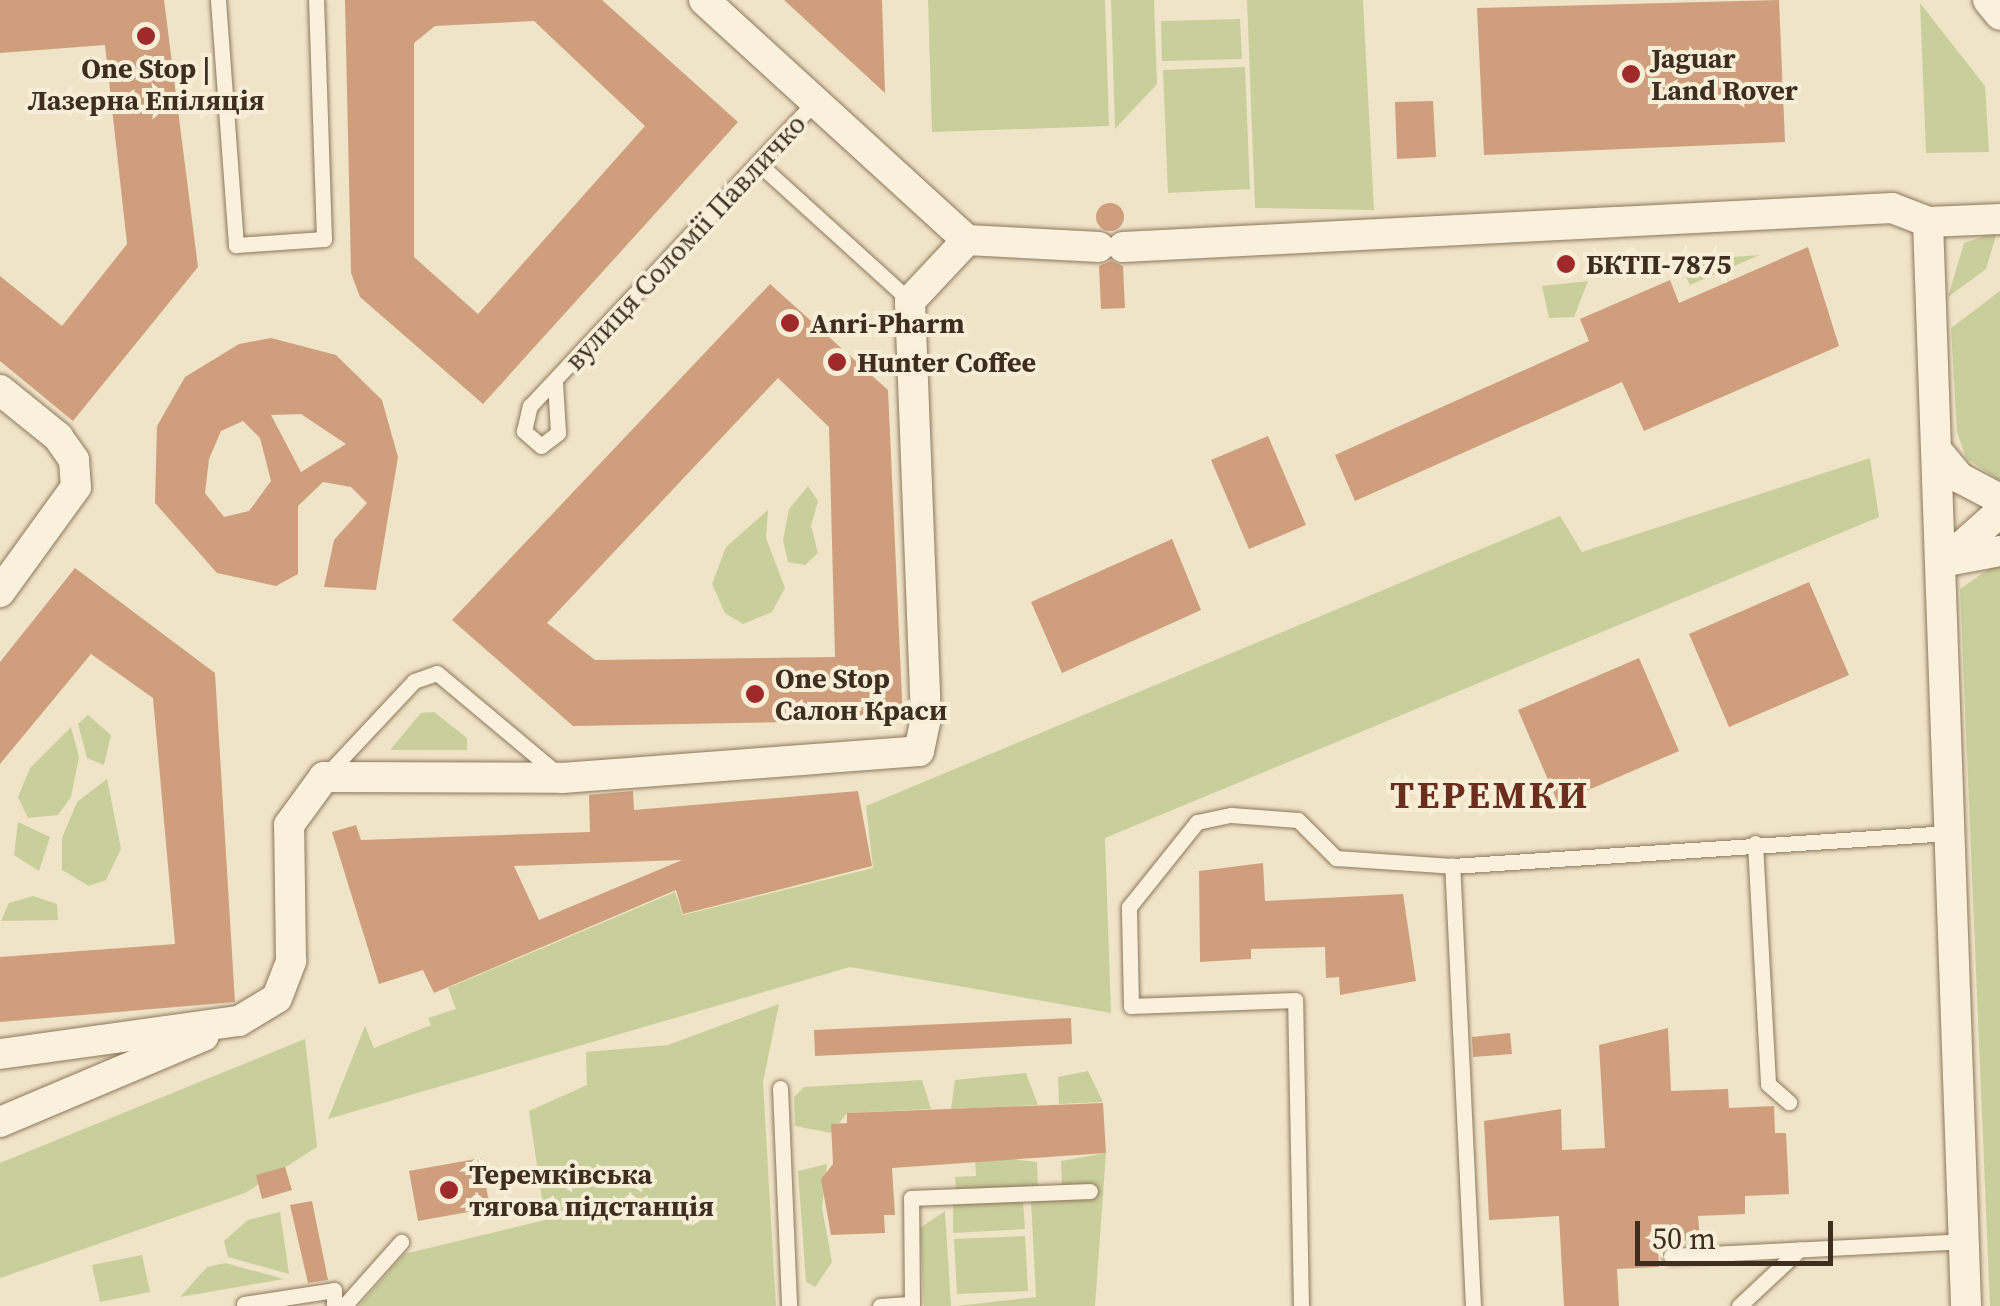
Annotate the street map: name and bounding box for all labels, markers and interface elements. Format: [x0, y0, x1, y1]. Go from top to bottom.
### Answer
marker: One Stop | Лазерна Епіляція [135, 25, 157, 47]
place label: Jaguar Land Rover [1651, 41, 1798, 107]
place label: One Stop | Лазерна Епіляція [27, 51, 265, 117]
marker: Jaguar Land Rover [1620, 63, 1642, 85]
street label: вулиця Соломії Павличко [557, 107, 813, 377]
place label: БКТП-7875 [1586, 247, 1731, 281]
marker: БКТП-7875 [1555, 253, 1577, 275]
place label: Anri-Pharm [810, 306, 965, 340]
marker: Anri-Pharm [779, 312, 801, 334]
place label: Hunter Coffee [857, 345, 1036, 379]
marker: Hunter Coffee [826, 351, 848, 373]
place label: One Stop Салон Краси [775, 661, 947, 727]
marker: One Stop Салон Краси [744, 683, 766, 705]
district label: ТЕРЕМКИ [1390, 773, 1590, 819]
place label: Теремківська тягова підстанція [469, 1157, 714, 1223]
marker: Теремківська тягова підстанція [438, 1179, 460, 1201]
scale bar [1640, 1201, 1838, 1263]
text: 50 m [1652, 1218, 1716, 1259]

